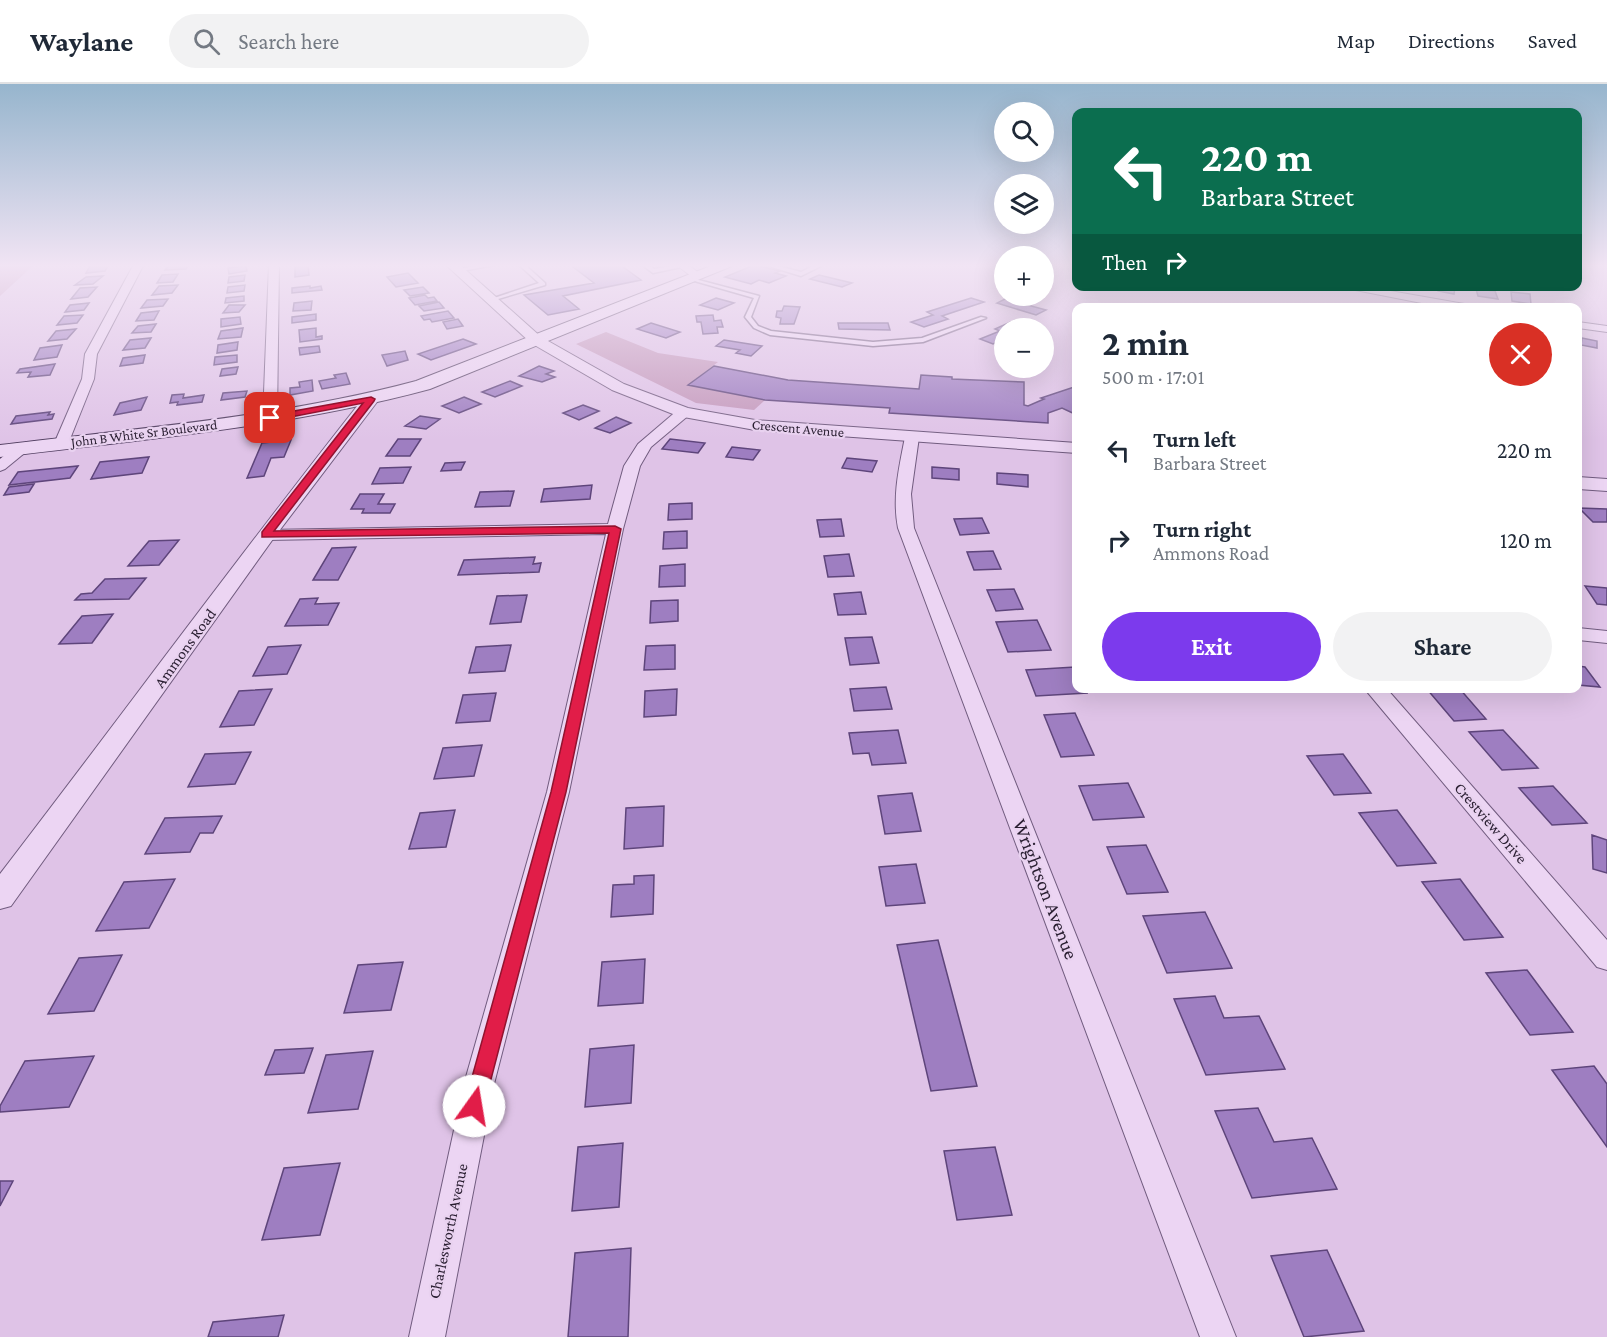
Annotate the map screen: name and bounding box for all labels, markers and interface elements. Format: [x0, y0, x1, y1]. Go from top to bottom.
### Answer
search box [169, 14, 589, 68]
icon: search [190, 25, 223, 58]
text: Waylane [30, 26, 133, 57]
text: Search here [238, 29, 339, 54]
text: Map [1337, 29, 1375, 53]
text: Directions [1408, 29, 1495, 53]
text: Saved [1528, 29, 1577, 53]
map controls [994, 102, 1054, 378]
button: search [994, 102, 1054, 162]
icon: left [1102, 132, 1180, 210]
text: 220 m [1201, 133, 1312, 180]
button: layers [994, 174, 1054, 234]
text: Barbara Street [1201, 182, 1354, 212]
button: + [994, 246, 1054, 306]
icon: right [1159, 246, 1192, 279]
text: Then [1102, 250, 1147, 275]
button: − [994, 318, 1054, 378]
text: 2 min [1102, 323, 1189, 363]
button: close [1489, 323, 1552, 386]
text: 500 m · 17:01 [1102, 366, 1204, 388]
pin [244, 392, 295, 443]
icon: arrive [253, 401, 286, 434]
street label: John B White Sr Boulevard [68, 416, 219, 450]
street label: Crescent Avenue [751, 416, 845, 440]
text: Turn left [1153, 427, 1236, 452]
icon: left [1102, 434, 1135, 467]
text: 220 m [1497, 438, 1552, 463]
text: Barbara Street [1153, 452, 1266, 474]
text: Turn right [1153, 517, 1251, 542]
icon: right [1102, 524, 1135, 557]
text: 120 m [1500, 528, 1552, 553]
text: Ammons Road [1153, 542, 1269, 564]
street label: Ammons Road [151, 605, 220, 691]
button: Exit [1102, 612, 1321, 681]
button: Share [1333, 612, 1552, 681]
street label: Crestview Drive [1451, 779, 1531, 867]
street label: Wrightson Avenue [1008, 816, 1083, 963]
position arrow [442, 1074, 506, 1138]
street label: Charlesworth Avenue [425, 1162, 471, 1300]

